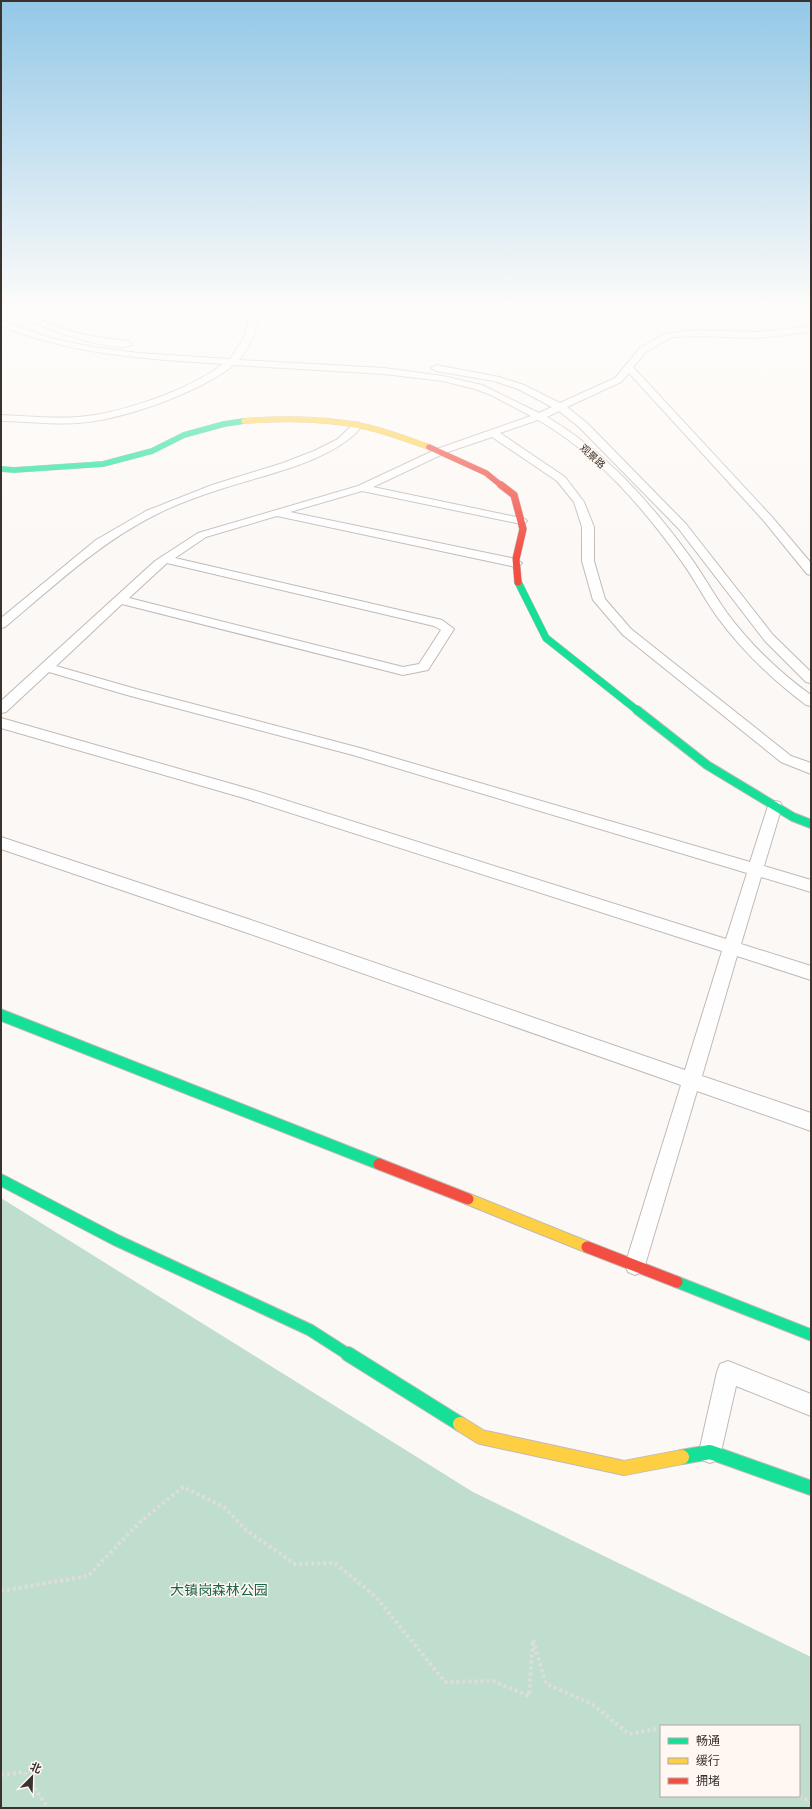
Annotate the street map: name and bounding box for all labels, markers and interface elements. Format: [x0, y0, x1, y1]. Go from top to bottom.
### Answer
street label: 观景路 [578, 442, 607, 471]
park label: 大镇岗森林公园 [170, 1582, 268, 1598]
legend [660, 1725, 800, 1797]
text: 畅通 [696, 1734, 720, 1748]
text: 缓行 [696, 1754, 720, 1768]
north arrow [12, 1757, 52, 1797]
text: 北 [28, 1760, 43, 1776]
text: 拥堵 [696, 1774, 720, 1788]

